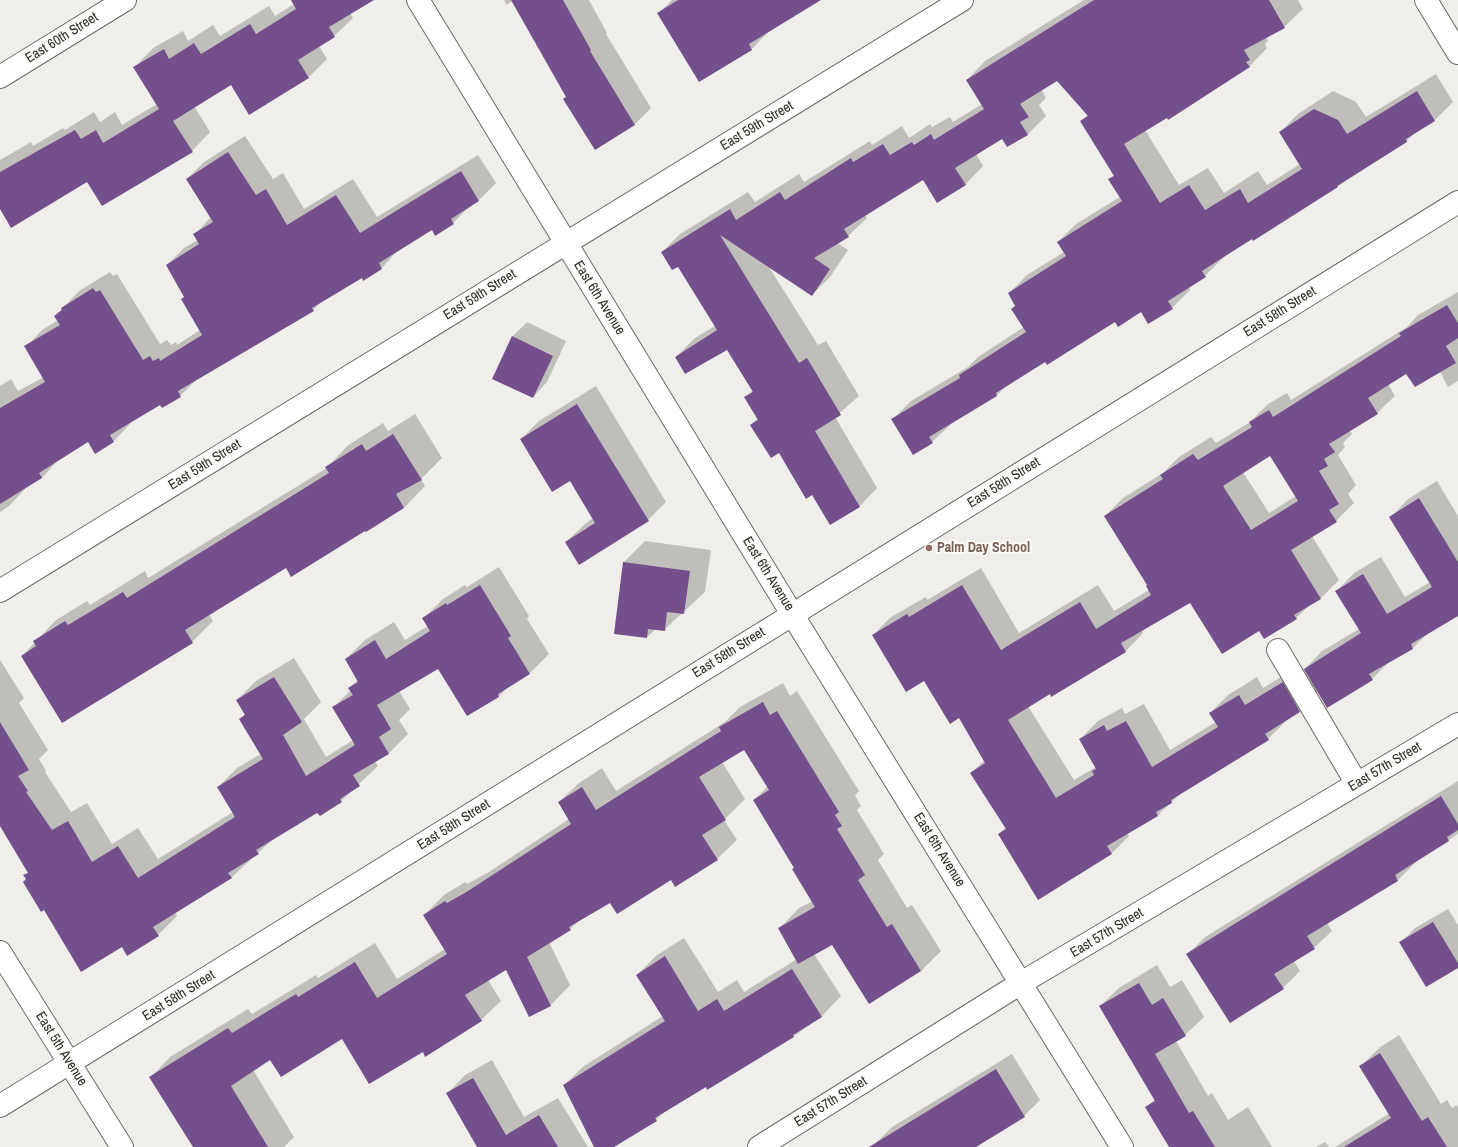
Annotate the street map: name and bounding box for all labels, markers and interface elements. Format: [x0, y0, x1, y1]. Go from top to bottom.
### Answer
street label: East 60th Street [23, 9, 101, 67]
street label: East 59th Street [717, 98, 797, 154]
street label: East 6th Avenue [570, 258, 628, 338]
street label: East 59th Street [441, 266, 519, 324]
street label: East 58th Street [1241, 283, 1319, 341]
street label: East 59th Street [166, 436, 244, 494]
street label: East 58th Street [965, 454, 1043, 512]
street label: East 6th Avenue [739, 534, 797, 614]
place label: Palm Day School [937, 540, 1030, 556]
marker: Palm Day School [924, 543, 934, 553]
street label: East 58th Street [690, 624, 768, 682]
street label: East 57th Street [1345, 739, 1425, 795]
street label: East 58th Street [415, 796, 493, 854]
street label: East 6th Avenue [910, 810, 968, 890]
street label: East 57th Street [1067, 905, 1147, 961]
street label: East 58th Street [140, 967, 218, 1025]
street label: East 5th Avenue [32, 1009, 90, 1089]
street label: East 57th Street [792, 1073, 870, 1131]

